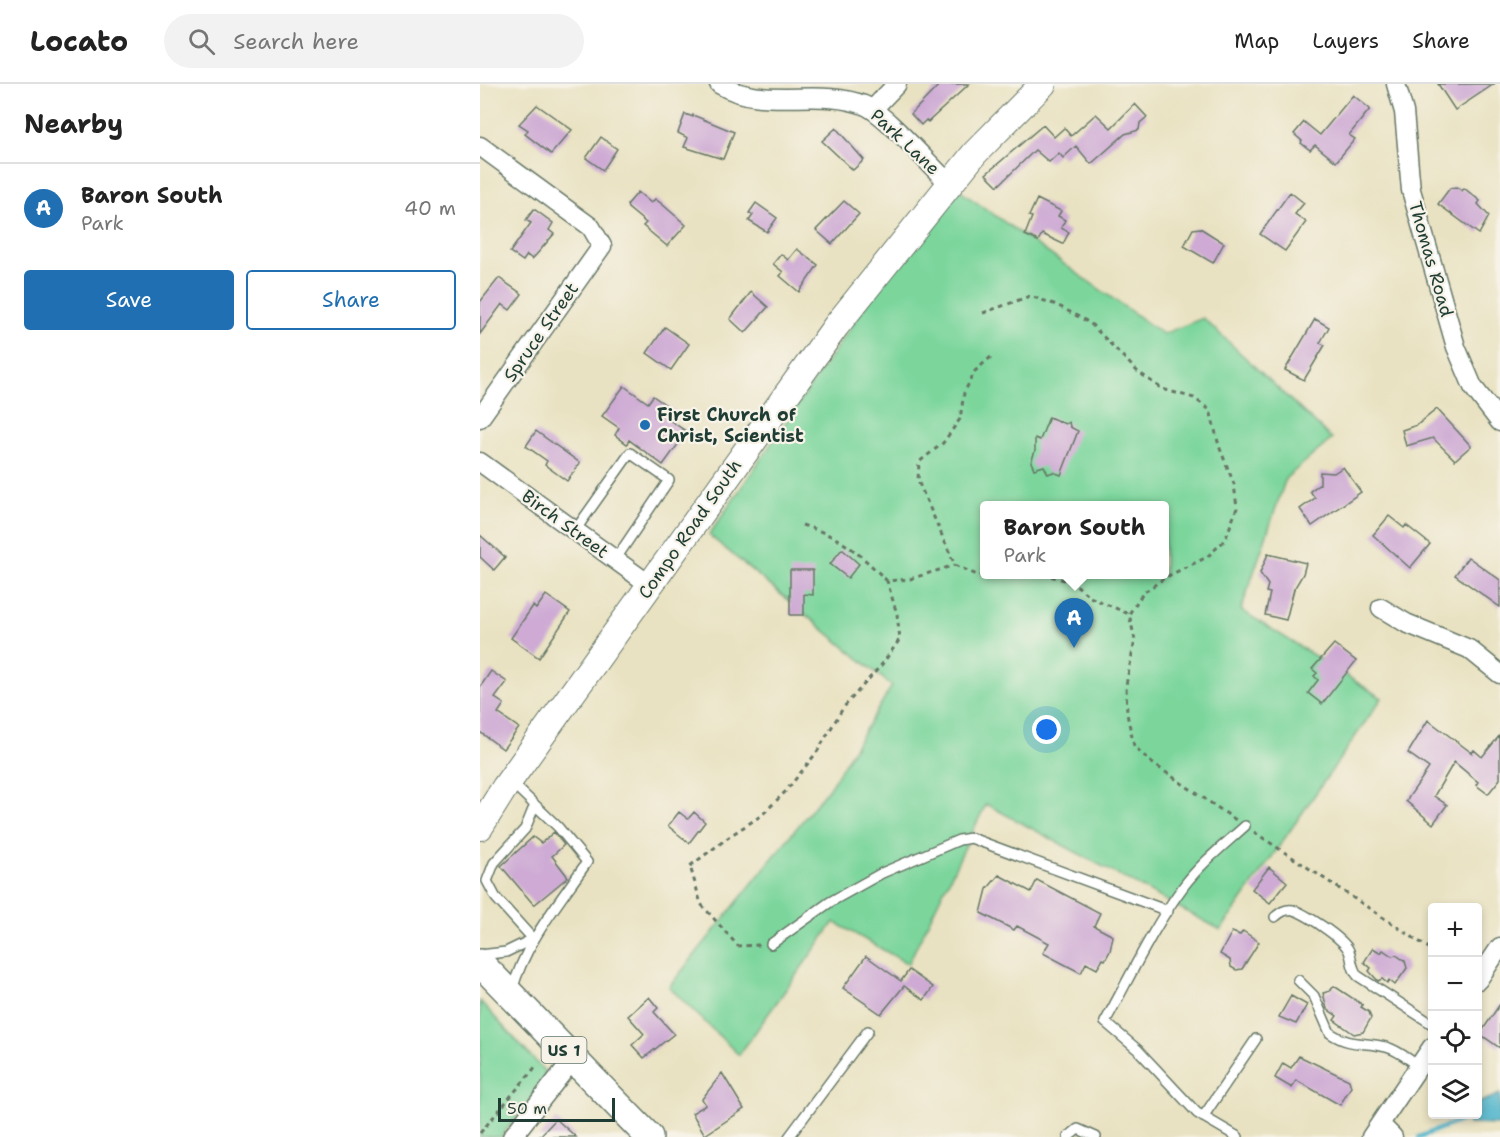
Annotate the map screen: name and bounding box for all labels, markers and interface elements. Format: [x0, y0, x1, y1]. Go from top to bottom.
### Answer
search box [164, 14, 584, 68]
text: Locato [30, 22, 128, 60]
icon: search [185, 25, 218, 58]
text: Search here [233, 27, 359, 56]
text: Map [1234, 27, 1279, 55]
text: Layers [1312, 27, 1379, 55]
text: Share [1412, 27, 1470, 55]
street label: Park Lane [865, 104, 945, 180]
text: Nearby [24, 106, 123, 141]
text: Baron South [81, 181, 223, 210]
text: A [36, 195, 51, 221]
text: 40 m [404, 195, 456, 221]
street label: Thomas Road [1403, 198, 1459, 320]
text: Park [81, 210, 124, 236]
button: Save [24, 270, 234, 330]
button: Share [246, 270, 456, 330]
street label: Spruce Street [498, 278, 584, 386]
place label: First Church of Christ, Scientist [657, 403, 804, 448]
marker: First Church of Christ, Scientist [638, 418, 652, 432]
street label: Compo Road South [633, 454, 747, 604]
street label: Birch Street [517, 484, 613, 564]
popup [980, 501, 1169, 579]
text: Baron South [1004, 513, 1145, 542]
text: Park [1004, 542, 1047, 568]
pin: A [1054, 598, 1094, 648]
your location [1032, 715, 1061, 744]
map controls [1428, 903, 1482, 1119]
button: + [1428, 903, 1482, 957]
button: − [1428, 957, 1482, 1011]
button: locate [1428, 1011, 1482, 1065]
road number: US 1 [542, 1037, 586, 1063]
button: layers [1428, 1065, 1482, 1119]
scale bar [498, 1095, 615, 1122]
text: 50 m [507, 1098, 547, 1119]

